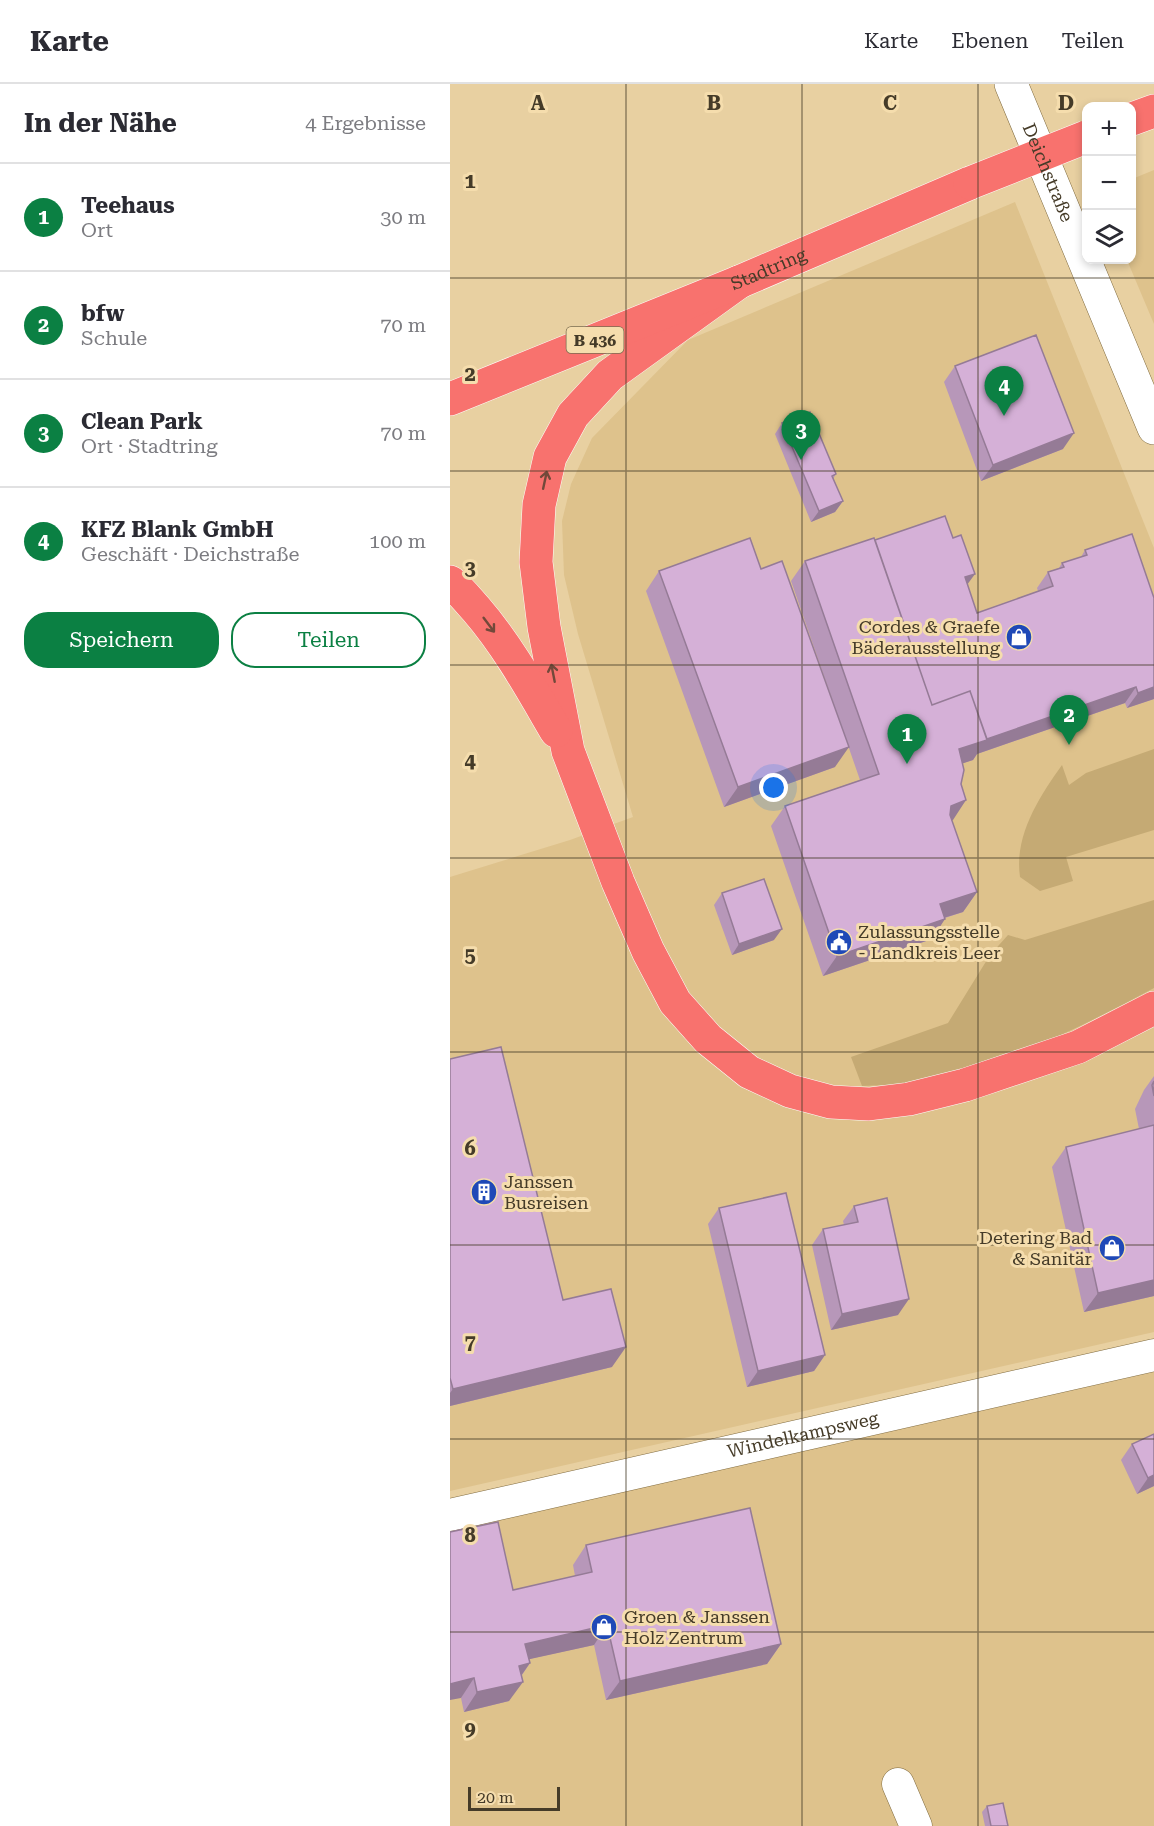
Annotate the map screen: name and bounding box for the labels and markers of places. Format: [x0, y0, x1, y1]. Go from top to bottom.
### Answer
pin: 4 [984, 366, 1024, 416]
pin: 3 [782, 410, 820, 460]
place label: Cordes & Graefe Bäderausstellung [852, 616, 1001, 658]
shop icon: Cordes & Graefe Bäderausstellung [1004, 622, 1034, 652]
pin: 2 [1050, 696, 1088, 745]
pin: 1 [888, 714, 926, 764]
place label: Zulassungsstelle - Landkreis Leer [858, 921, 1001, 963]
public building icon: Zulassungsstelle - Landkreis Leer [824, 927, 854, 957]
place label: Janssen Busreisen [504, 1171, 589, 1213]
building icon: Janssen Busreisen [469, 1177, 499, 1207]
place label: Detering Bad & Sanitär [979, 1227, 1092, 1269]
shop icon: Detering Bad & Sanitär [1097, 1233, 1127, 1263]
place label: Groen & Janssen Holz Zentrum [624, 1606, 770, 1648]
shop icon: Groen & Janssen Holz Zentrum [589, 1612, 619, 1642]

